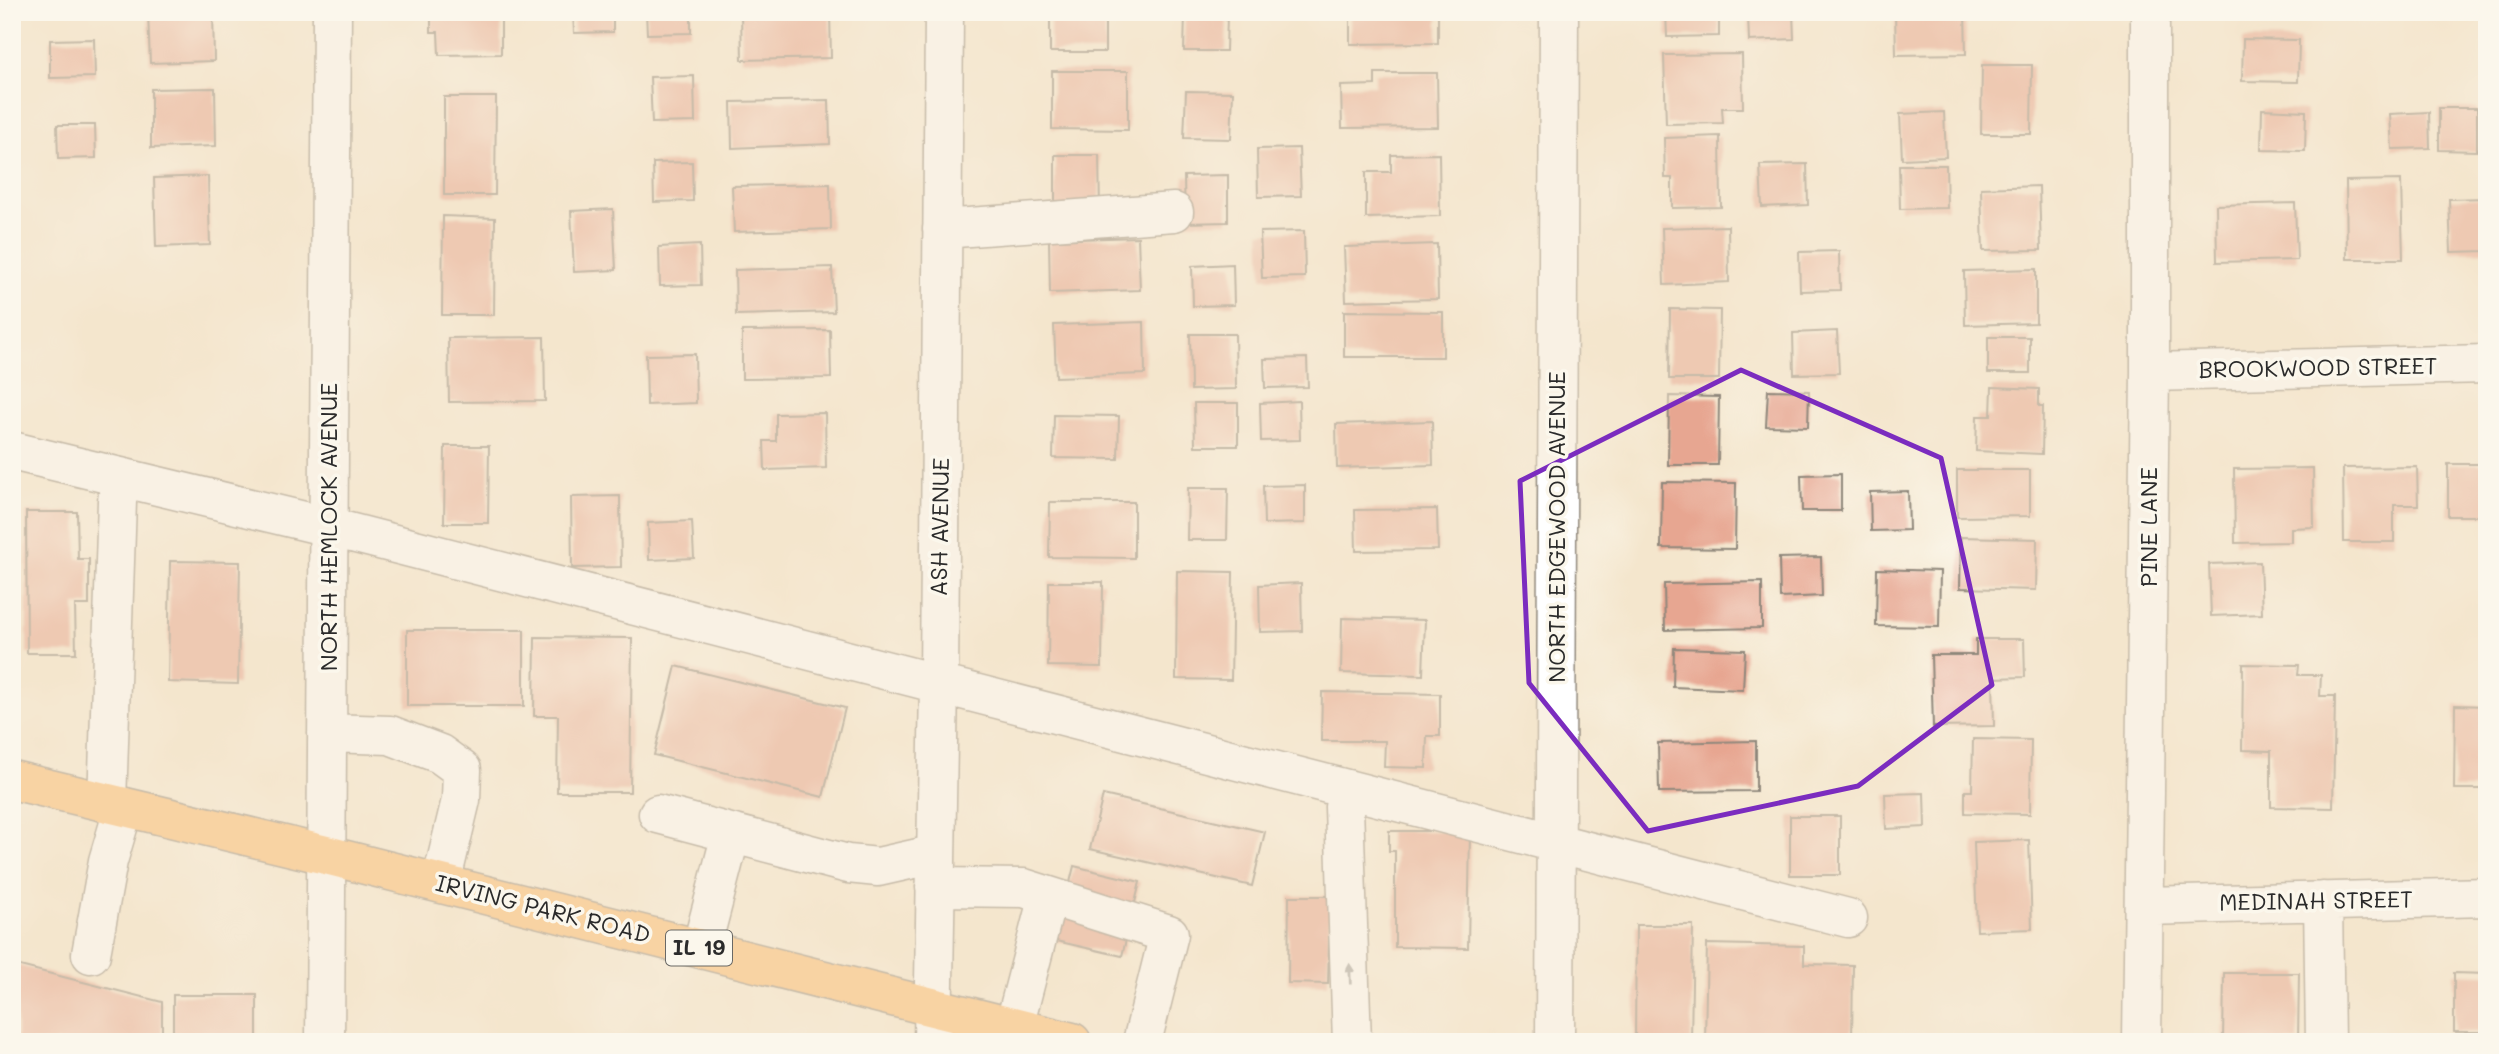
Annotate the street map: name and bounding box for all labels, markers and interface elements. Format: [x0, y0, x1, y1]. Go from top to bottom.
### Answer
street label: BROOKWOOD STREET [2198, 350, 2438, 384]
street label: NORTH EDGEWOOD AVENUE [1541, 371, 1571, 683]
street label: NORTH HEMLOCK AVENUE [313, 383, 343, 671]
street label: ASH AVENUE [923, 457, 955, 597]
street label: PINE LANE [2133, 467, 2163, 587]
street label: IRVING PARK ROAD [433, 867, 654, 949]
street label: MEDINAH STREET [2219, 883, 2413, 917]
road number: IL 19 [666, 930, 732, 965]
one-way arrow [1344, 962, 1355, 984]

